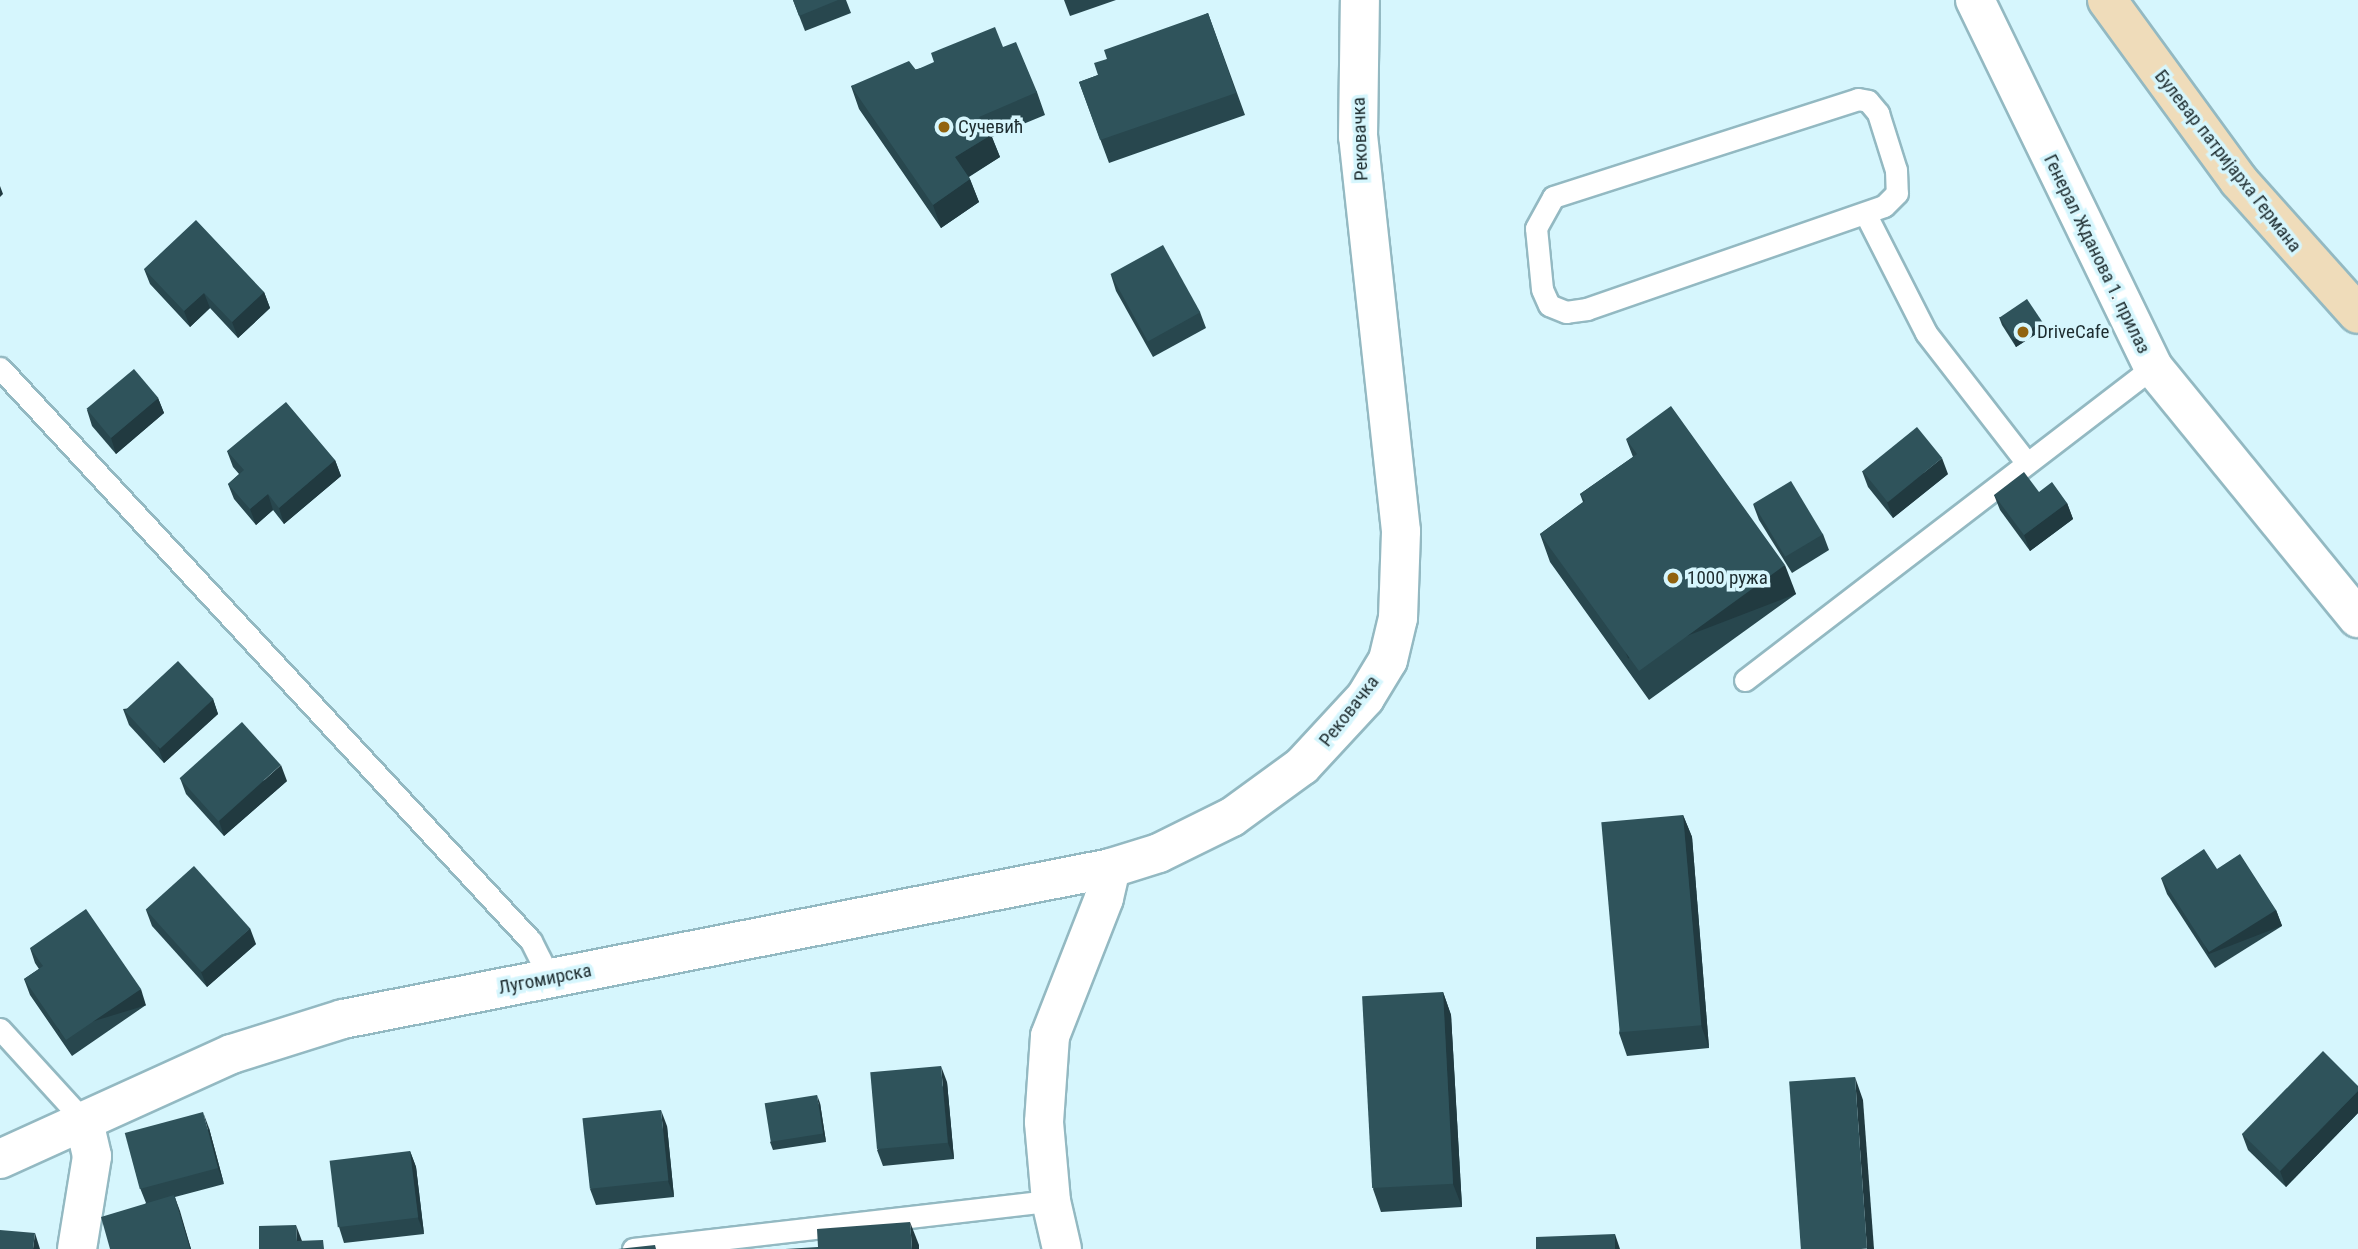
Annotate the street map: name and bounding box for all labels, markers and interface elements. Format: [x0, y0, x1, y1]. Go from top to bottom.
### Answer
street label: Булевар патријарха Германа [2150, 65, 2306, 257]
street label: Рековачка [1347, 97, 1373, 181]
place label: Сучевић [958, 116, 1023, 138]
marker: Сучевић [936, 119, 952, 135]
street label: Генерал Жданова 1. прилаз [2039, 151, 2155, 357]
place label: DriveCafe [2037, 321, 2109, 343]
marker: DriveCafe [2015, 324, 2031, 340]
place label: 1000 ружа [1687, 567, 1768, 589]
marker: 1000 ружа [1665, 570, 1681, 586]
street label: Рековачка [1314, 671, 1384, 751]
street label: Лугомирска [497, 959, 593, 999]

